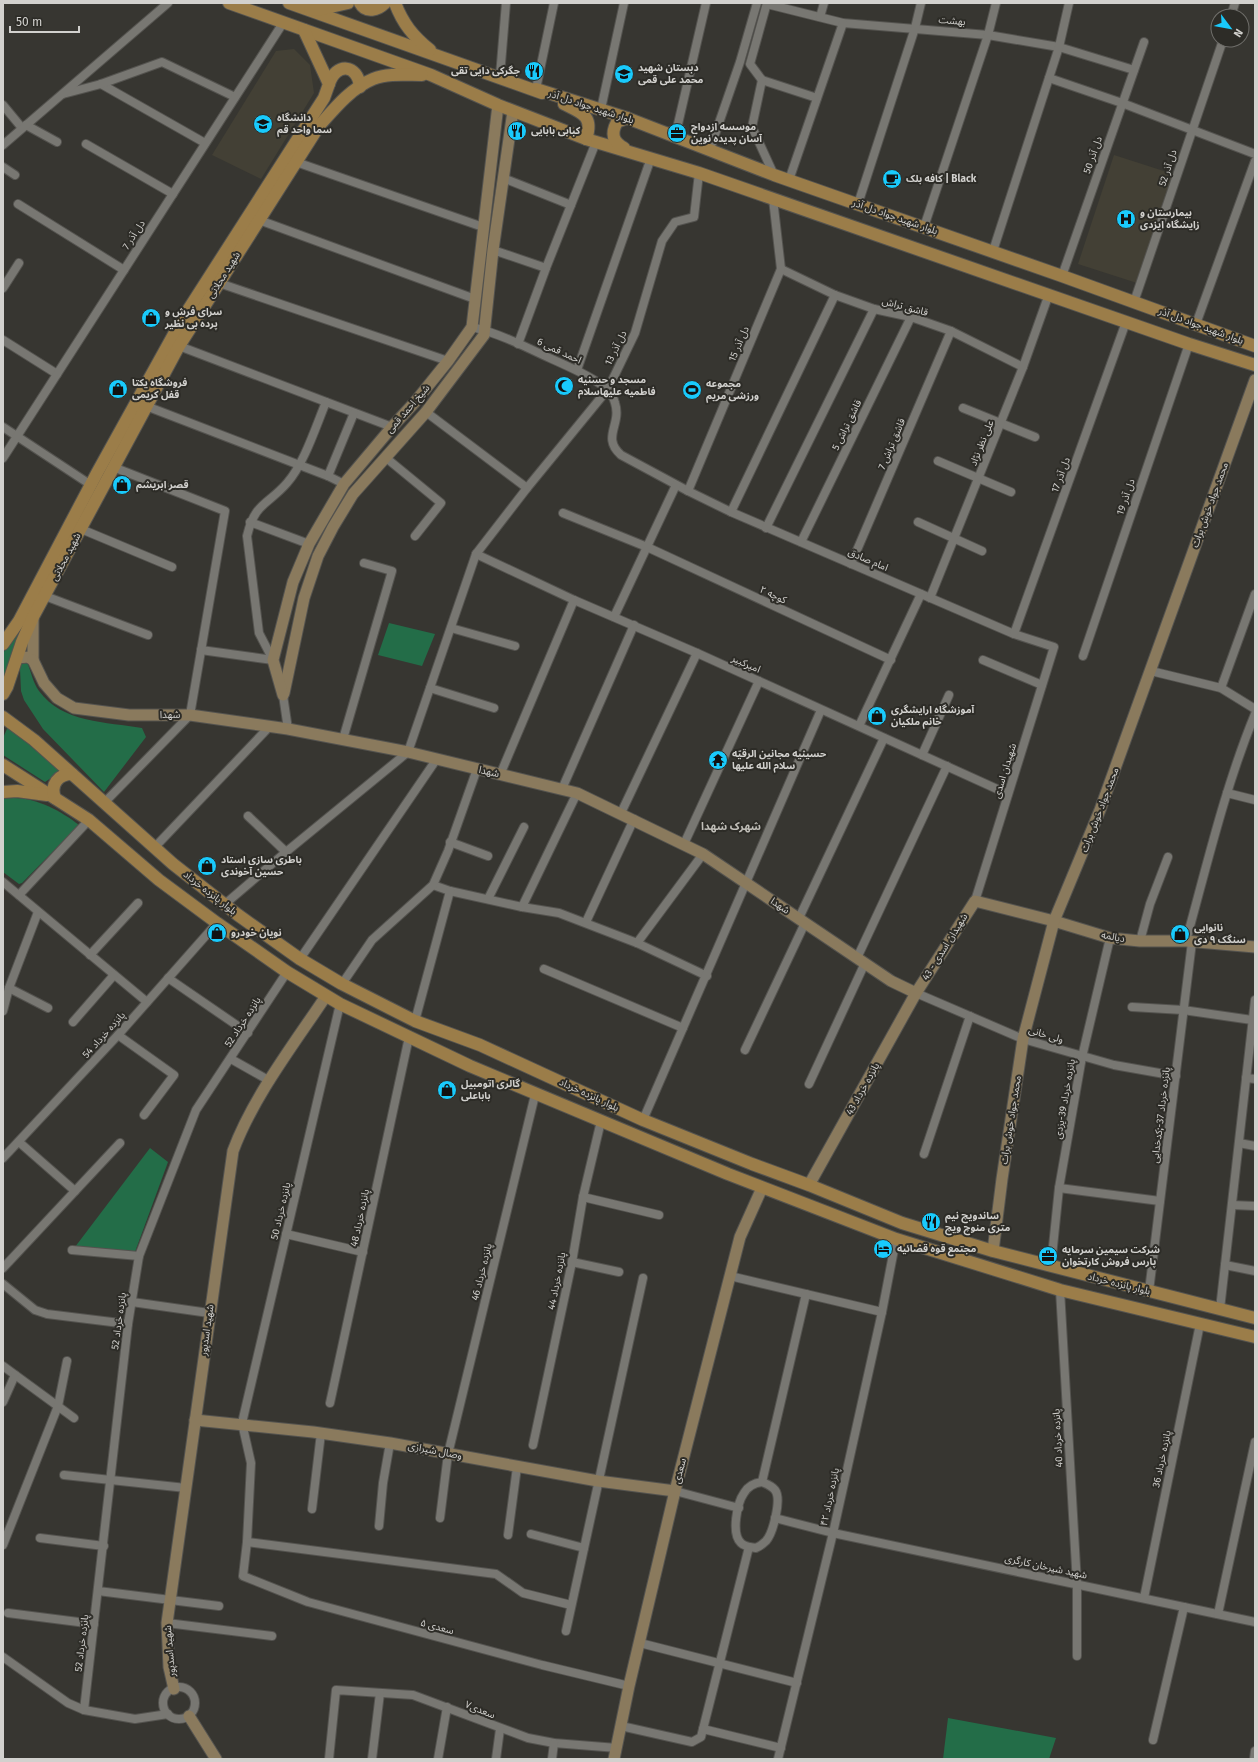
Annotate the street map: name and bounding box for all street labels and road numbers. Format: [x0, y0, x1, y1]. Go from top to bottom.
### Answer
street label: بهشت [938, 14, 966, 28]
street label: بلوار شهید جواد دل آذر [546, 87, 636, 127]
street label: دل آذر 50 [1081, 135, 1105, 175]
street label: دل آذر 52 [1156, 148, 1180, 188]
street label: بلوار شهید جواد دل آذر [850, 196, 939, 237]
street label: دل آذر 7 [120, 218, 148, 252]
street label: شهید محلاتی [205, 249, 243, 300]
street label: قاشق تراش [881, 295, 930, 319]
street label: بلوار شهید جواد دل آذر [1156, 305, 1245, 347]
street label: دل آذر 15 [726, 324, 752, 363]
street label: دل آذر 13 [602, 328, 630, 367]
street label: احمد قمی 6 [535, 335, 583, 367]
street label: شیخ احمد قمی [384, 382, 433, 436]
street label: قاشق تراش 5 [830, 397, 865, 452]
street label: قاشق تراش 7 [876, 416, 908, 471]
street label: علی نظر نژاد [967, 418, 997, 468]
street label: دل آذر 17 [1049, 456, 1073, 494]
street label: محمد جواد خوش برات [1189, 461, 1231, 549]
street label: دل آذر 19 [1114, 477, 1138, 517]
street label: شهید محلاتی [48, 531, 84, 583]
street label: امام صادق [845, 546, 890, 576]
street label: کوچه ۲ [758, 584, 789, 607]
street label: امیرکبیر [729, 652, 762, 676]
street label: شهدا [160, 709, 180, 721]
street label: شهیدان اسدی [991, 742, 1019, 800]
street label: شهدا [478, 764, 501, 780]
street label: محمد جواد خوش برات [1078, 766, 1122, 854]
street label: بلوار پانزده خرداد [181, 868, 239, 918]
street label: شهدا [768, 895, 792, 917]
street label: شهیدان اسدی - 43 [920, 911, 970, 983]
street label: دیالمه [1100, 929, 1126, 945]
street label: پانزده خرداد 52 [222, 995, 264, 1050]
street label: پانزده خرداد 54 [80, 1009, 128, 1061]
street label: ولی خانی [1027, 1024, 1065, 1046]
street label: پانزده خرداد 39-یزدی [1052, 1058, 1078, 1140]
street label: پانزده خرداد 43 [844, 1061, 882, 1117]
street label: پانزده خرداد 37-;کدخدایی [1149, 1066, 1173, 1164]
street label: محمد جواد خوش برات [998, 1075, 1024, 1165]
street label: بلوار پانزده خرداد [557, 1076, 621, 1114]
street label: پانزده خرداد 50 [269, 1181, 293, 1241]
street label: پانزده خرداد 48 [348, 1188, 372, 1248]
street label: پانزده خرداد 46 [469, 1242, 495, 1302]
street label: پانزده خرداد 44 [546, 1251, 569, 1311]
street label: بلوار پانزده خرداد [1086, 1270, 1152, 1298]
street label: پانزده خرداد 52 [109, 1292, 129, 1350]
street label: شهید اسدپور [197, 1303, 217, 1357]
street label: پانزده خرداد 40 [1050, 1408, 1066, 1468]
street label: پانزده خرداد 36 [1150, 1429, 1174, 1489]
street label: وصال شیرازی [407, 1440, 463, 1462]
street label: سعدی [671, 1457, 689, 1485]
street label: پانزده خرداد ۴۲ [818, 1467, 842, 1527]
street label: شهید شیرخان کارگری [1004, 1552, 1088, 1582]
street label: پانزده خرداد 52 [73, 1614, 92, 1672]
street label: سعدی ۵ [419, 1617, 455, 1637]
street label: شهید اسدپور [162, 1625, 178, 1678]
street label: سعدی۷ [463, 1698, 497, 1722]

